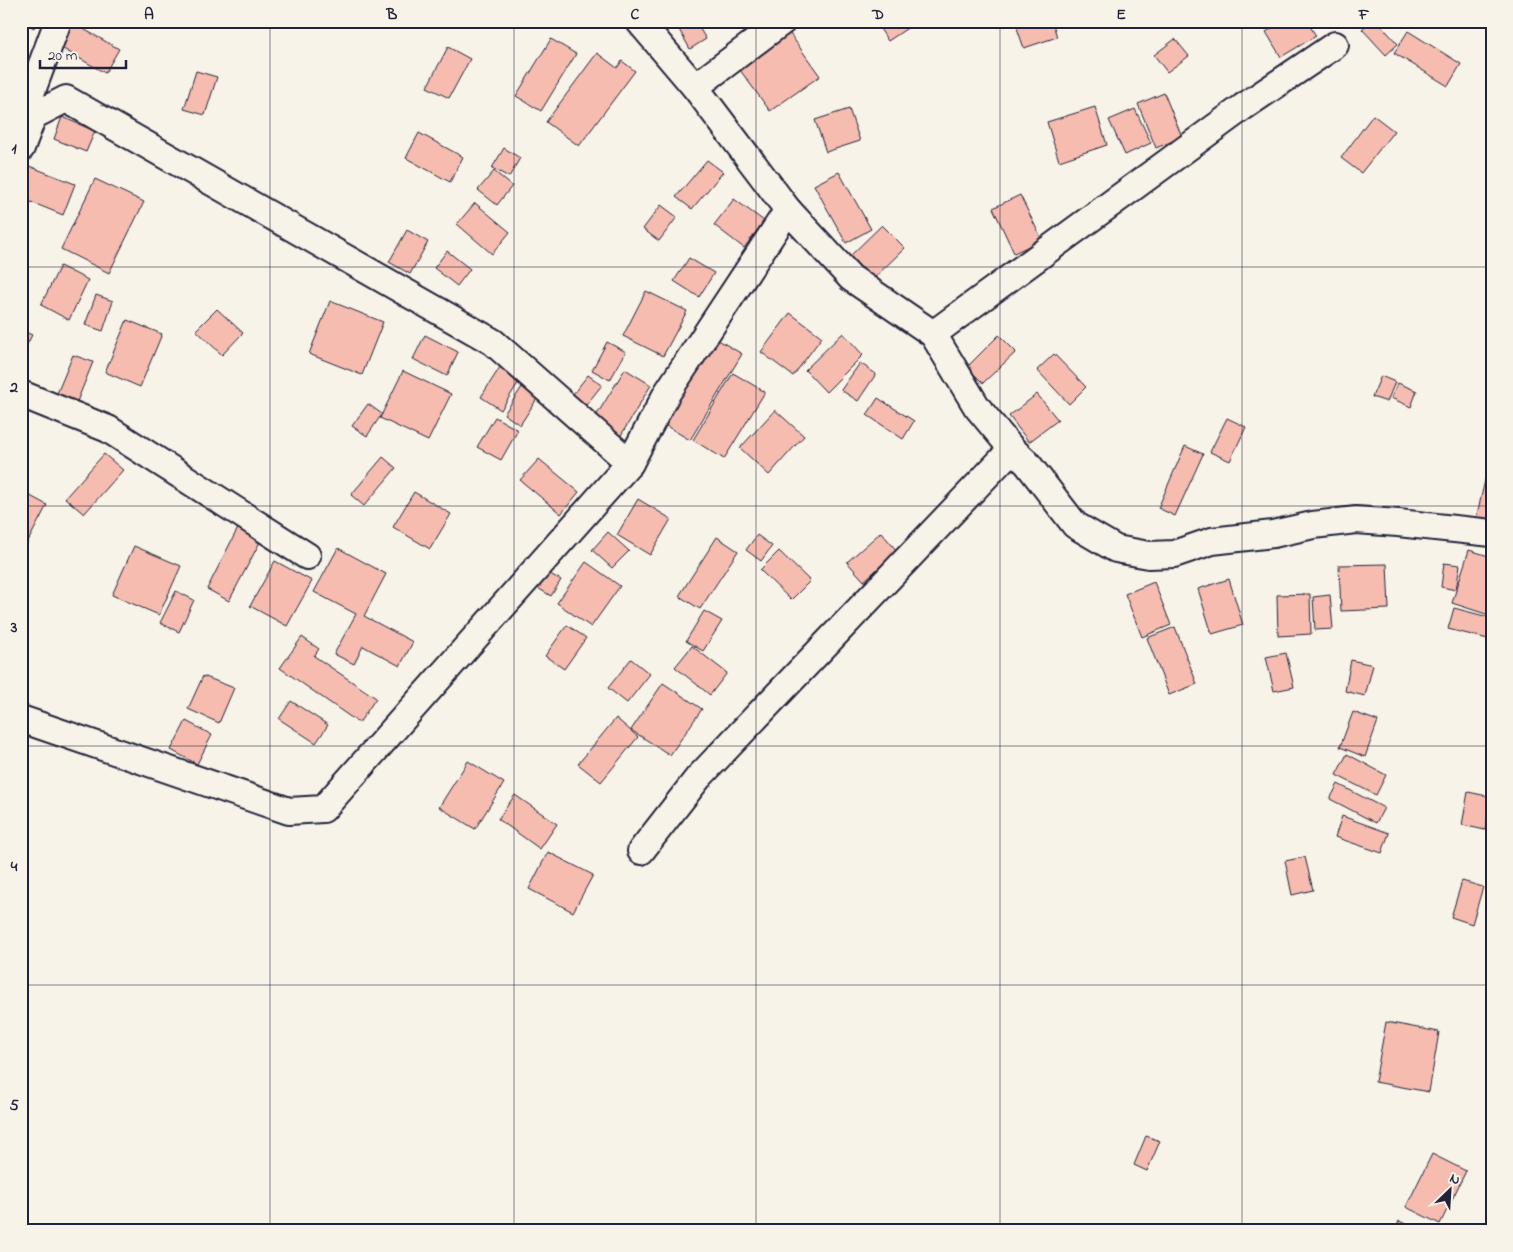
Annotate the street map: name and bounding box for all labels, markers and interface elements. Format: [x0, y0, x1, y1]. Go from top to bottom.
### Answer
text: A [144, 3, 154, 27]
text: B [386, 3, 398, 27]
text: C [631, 3, 640, 27]
text: D [871, 3, 884, 27]
text: E [1116, 3, 1126, 27]
text: F [1358, 3, 1370, 27]
scale bar [40, 38, 126, 70]
text: 20 m [48, 45, 78, 67]
text: 1 [11, 137, 17, 161]
text: 2 [9, 376, 18, 400]
text: 3 [10, 616, 18, 640]
text: 4 [10, 855, 18, 879]
text: 5 [9, 1094, 19, 1118]
north arrow [1426, 1164, 1476, 1214]
text: N [1446, 1168, 1464, 1191]

